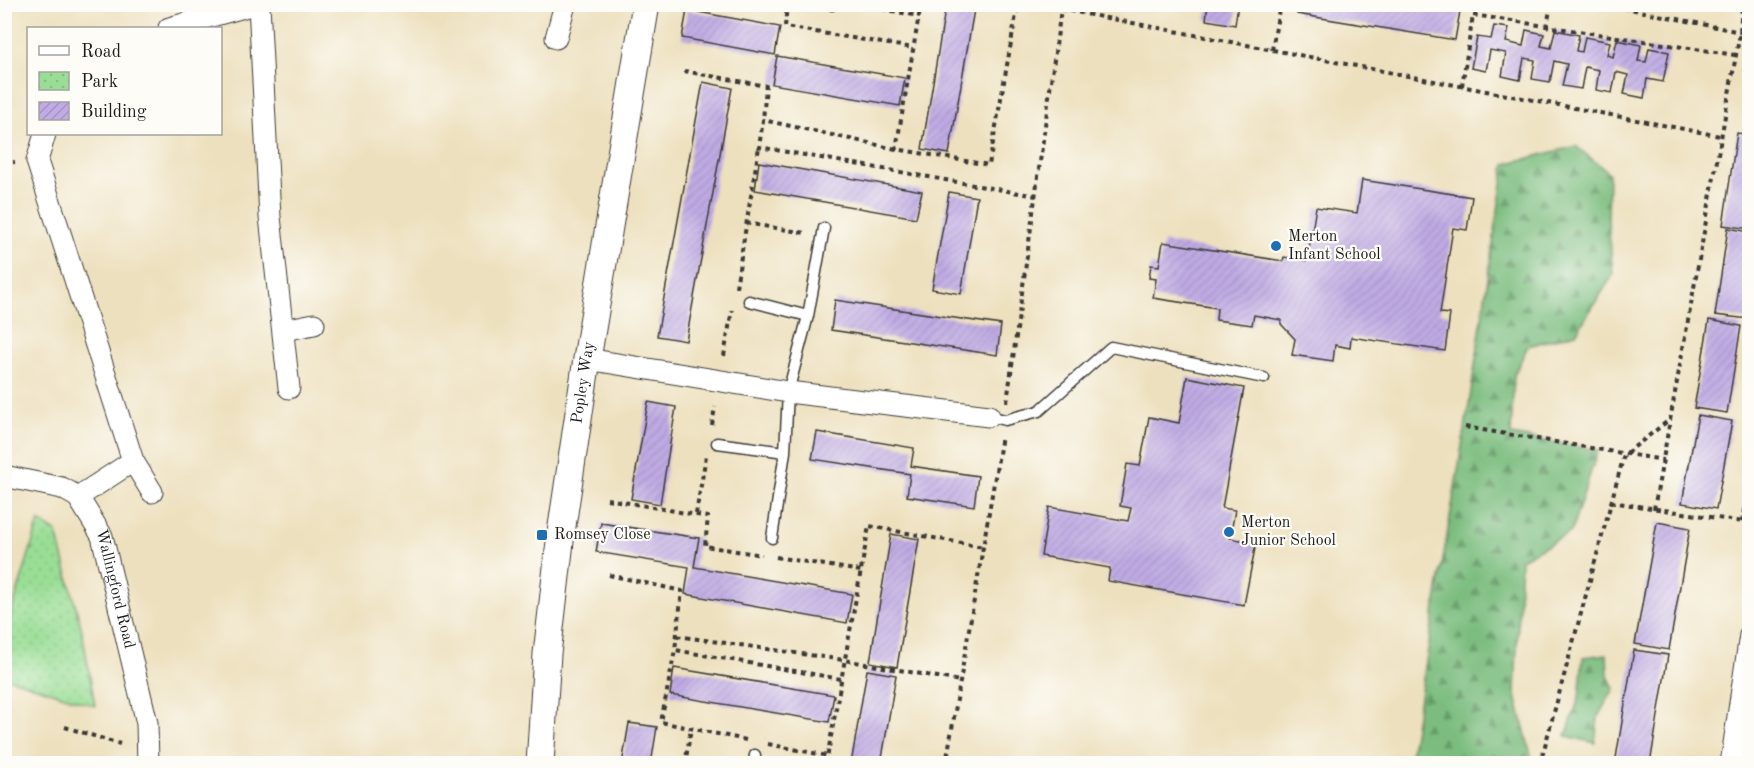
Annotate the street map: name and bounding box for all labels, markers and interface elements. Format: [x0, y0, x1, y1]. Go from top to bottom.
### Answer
legend [27, 27, 222, 135]
text: Road [81, 43, 121, 61]
text: Park [81, 73, 118, 91]
text: Building [81, 103, 147, 121]
place label: Merton Infant School [1288, 229, 1381, 263]
marker: Merton Infant School [1269, 239, 1283, 253]
street label: Popley Way [569, 340, 598, 425]
place label: Merton Junior School [1241, 515, 1336, 549]
marker: Merton Junior School [1222, 525, 1236, 539]
place label: Romsey Close [554, 527, 651, 543]
street label: Wallingford Road [93, 528, 137, 650]
marker: Romsey Close [535, 528, 549, 542]

